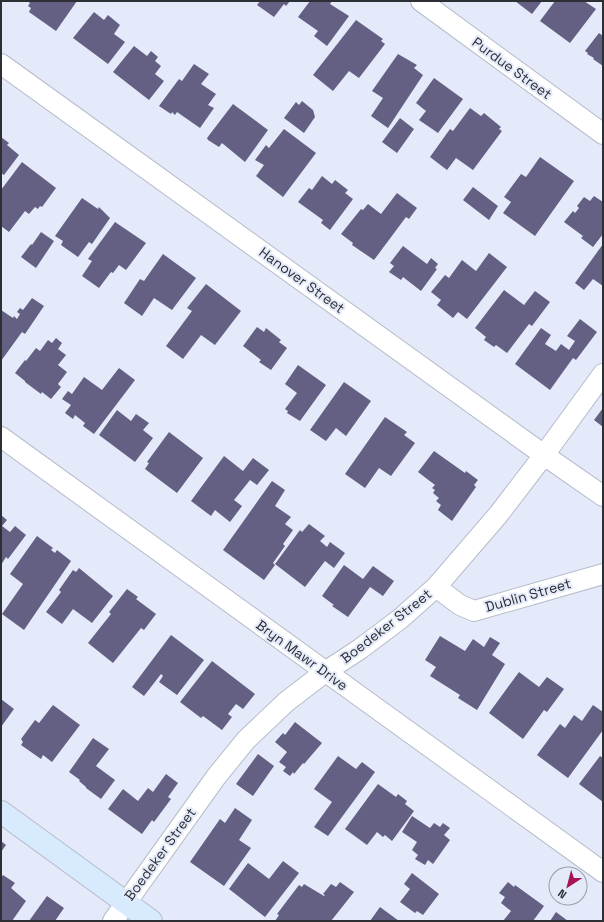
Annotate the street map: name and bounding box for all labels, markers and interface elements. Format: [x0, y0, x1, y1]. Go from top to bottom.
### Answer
street label: Purdue Street [469, 33, 555, 103]
street label: Hanover Street [256, 243, 348, 317]
street label: Dublin Street [483, 574, 573, 616]
street label: Boedeker Street [337, 585, 435, 667]
street label: Bryn Mawr Drive [253, 616, 351, 694]
street label: Boedeker Street [120, 804, 200, 904]
north arrow [548, 866, 588, 906]
text: N [555, 886, 569, 902]

